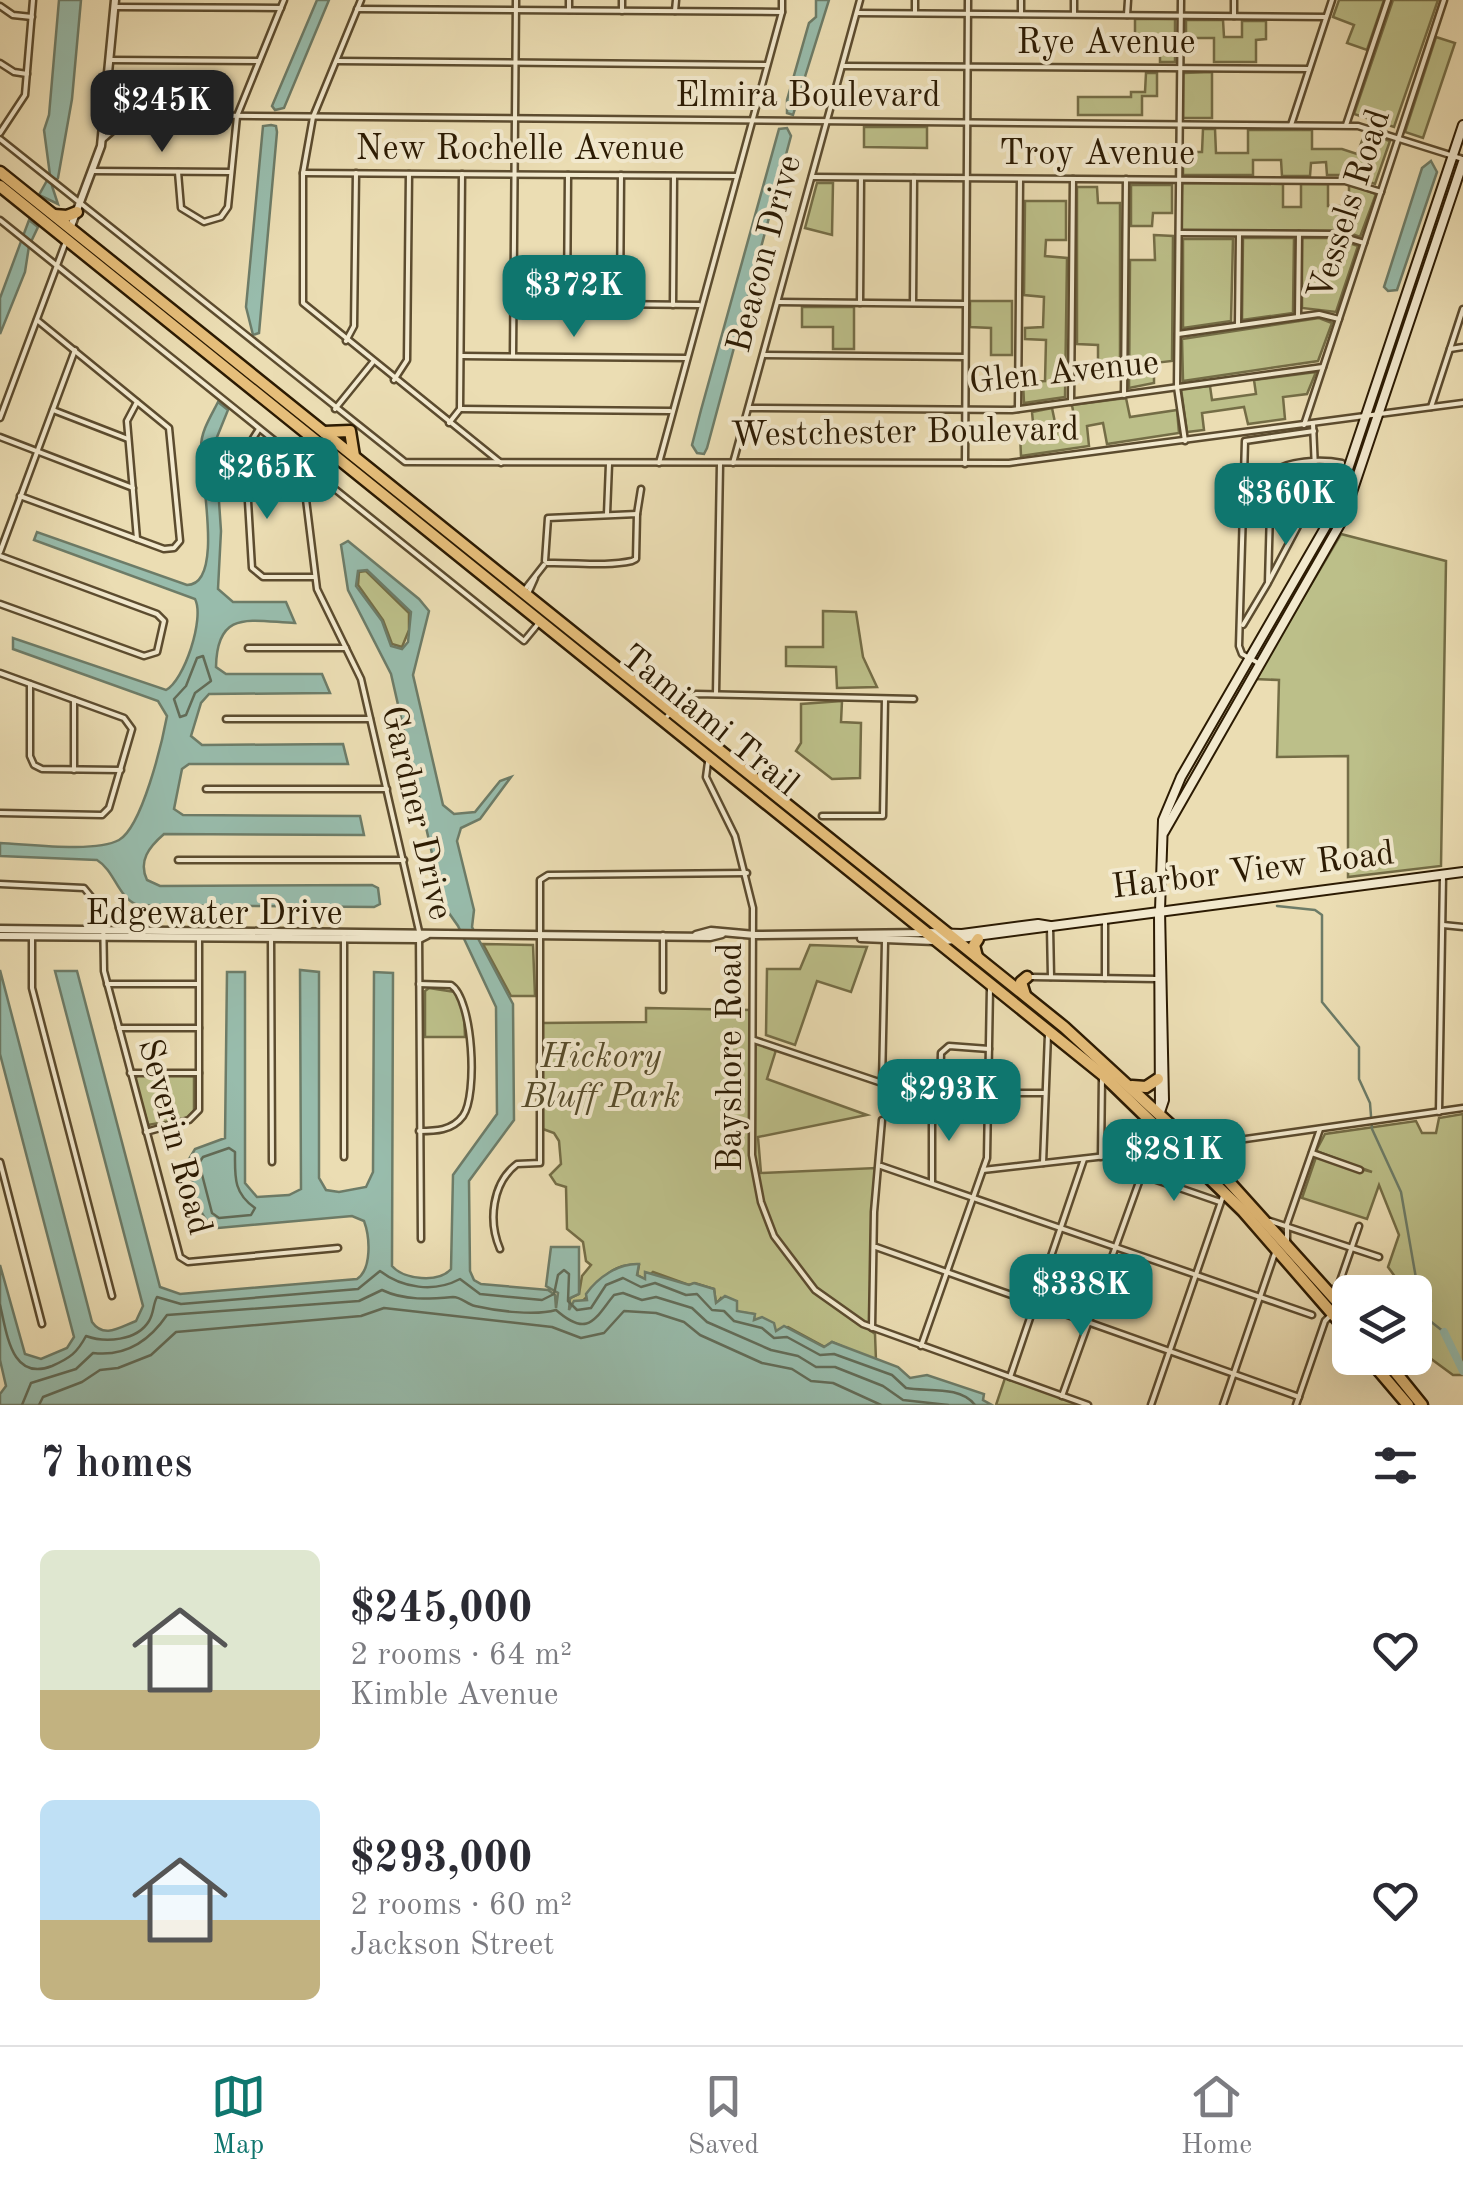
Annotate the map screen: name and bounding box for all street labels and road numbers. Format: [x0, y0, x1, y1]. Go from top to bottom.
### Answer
street label: Rye Avenue [1017, 26, 1196, 61]
street label: Elmira Boulevard [675, 79, 941, 114]
street label: Vessels Road [1303, 105, 1397, 305]
street label: New Rochelle Avenue [356, 132, 684, 167]
street label: Troy Avenue [999, 137, 1195, 172]
street label: Beacon Drive [722, 151, 808, 357]
street label: Glen Avenue [967, 346, 1161, 400]
street label: Westchester Boulevard [730, 412, 1080, 454]
street label: Tamiami Trail [613, 639, 805, 803]
street label: Gardner Drive [374, 703, 458, 923]
street label: Harbor View Road [1110, 836, 1396, 906]
street label: Edgewater Drive [85, 897, 343, 932]
street label: Bayshore Road [714, 942, 749, 1172]
street label: Severin Road [131, 1035, 217, 1239]

